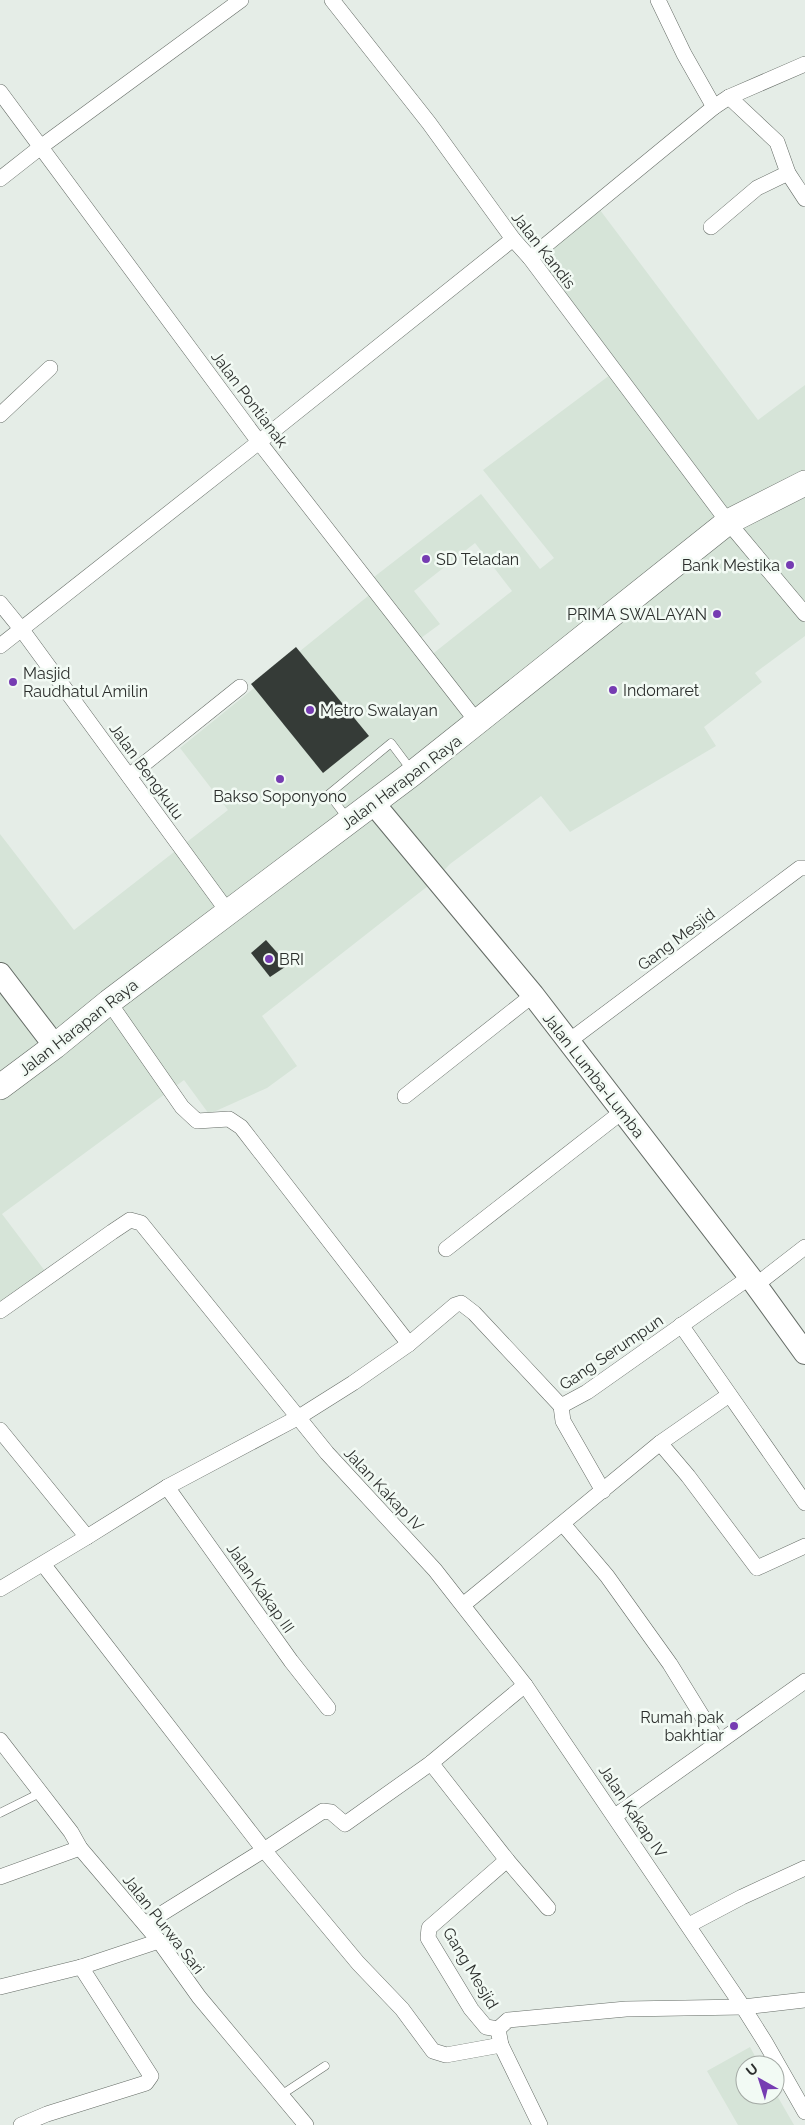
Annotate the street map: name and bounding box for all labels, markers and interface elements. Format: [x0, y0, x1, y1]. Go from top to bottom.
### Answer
street label: Jalan Kandis [508, 208, 580, 293]
street label: Jalan Pontianak [207, 347, 292, 452]
place label: SD Teladan [436, 550, 519, 569]
marker: SD Teladan [420, 553, 432, 565]
place label: Bank Mestika [682, 556, 780, 575]
marker: Bank Mestika [784, 559, 796, 571]
place label: PRIMA SWALAYAN [567, 605, 707, 624]
marker: PRIMA SWALAYAN [711, 608, 723, 620]
place label: Masjid Raudhatul Amilin [23, 664, 148, 701]
marker: Masjid Raudhatul Amilin [7, 676, 19, 688]
place label: Indomaret [623, 681, 700, 700]
marker: Indomaret [607, 684, 619, 696]
place label: Metro Swalayan [320, 701, 438, 720]
marker: Metro Swalayan [304, 704, 316, 716]
street label: Jalan Bengkulu [105, 720, 188, 823]
street label: Jalan Harapan Raya [337, 731, 465, 834]
marker: Bakso Soponyono [274, 773, 286, 785]
place label: Bakso Soponyono [213, 787, 347, 806]
street label: Gang Mesjid [634, 904, 719, 975]
place label: BRI [279, 950, 304, 969]
marker: BRI [263, 953, 275, 965]
street label: Jalan Harapan Raya [15, 975, 141, 1080]
street label: Jalan Lumba-Lumba [539, 1009, 648, 1142]
street label: Gang Serumpun [556, 1311, 667, 1394]
street label: Jalan Kakap IV [340, 1443, 427, 1535]
street label: Jalan Kakap III [223, 1540, 298, 1637]
place label: Rumah pak bakhtiar [640, 1708, 725, 1745]
marker: Rumah pak bakhtiar [728, 1720, 740, 1732]
street label: Jalan Kakap IV [595, 1761, 671, 1861]
street label: Jalan Purwa Sari [119, 1871, 208, 1978]
street label: Gang Mesjid [439, 1924, 502, 2012]
north arrow [735, 2055, 785, 2105]
text: U [743, 2060, 761, 2079]

